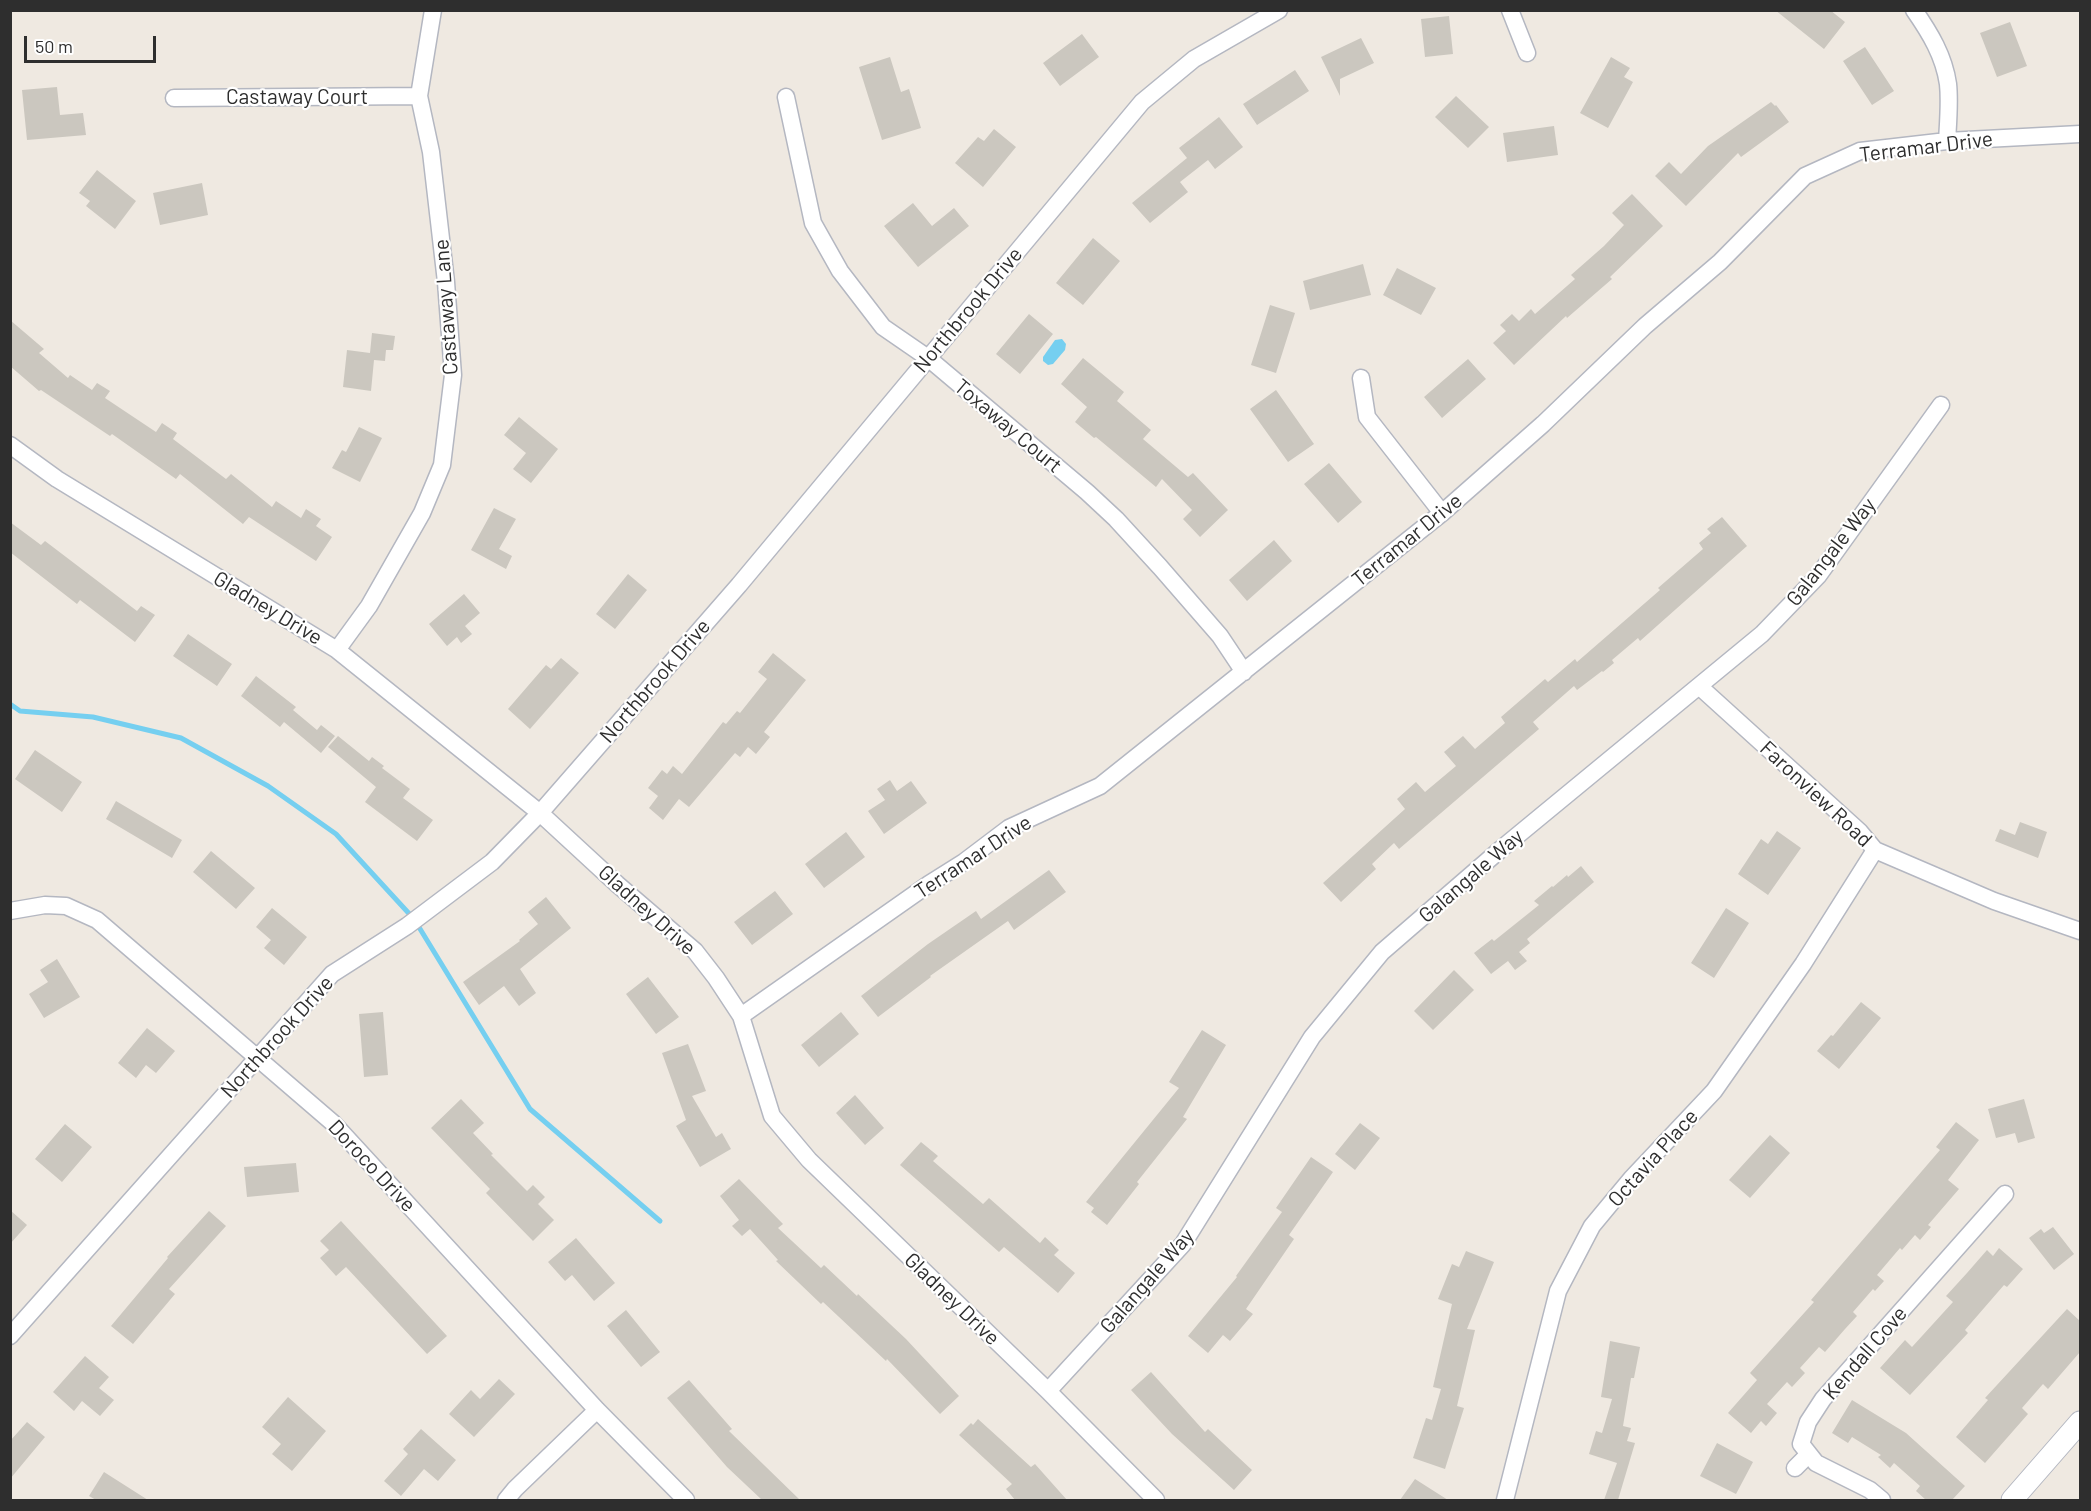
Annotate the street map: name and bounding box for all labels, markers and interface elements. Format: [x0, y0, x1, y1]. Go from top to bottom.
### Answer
scale bar [27, 24, 159, 62]
text: 50 m [35, 35, 73, 57]
street label: Castaway Court [226, 84, 368, 110]
street label: Terramar Drive [1858, 126, 1994, 168]
street label: Castaway Lane [429, 238, 463, 376]
street label: Northbrook Drive [908, 242, 1028, 378]
street label: Toxaway Court [949, 374, 1067, 478]
street label: Terramar Drive [1347, 488, 1467, 592]
street label: Galangale Way [1781, 493, 1881, 611]
street label: Gladney Drive [209, 566, 327, 650]
street label: Northbrook Drive [594, 614, 716, 748]
street label: Faronview Road [1755, 736, 1877, 852]
street label: Terramar Drive [910, 810, 1036, 904]
street label: Galangale Way [1414, 824, 1528, 928]
street label: Gladney Drive [593, 860, 701, 960]
street label: Northbrook Drive [215, 971, 339, 1103]
street label: Octavia Place [1603, 1104, 1703, 1212]
street label: Doroco Drive [323, 1115, 421, 1217]
street label: Galangale Way [1095, 1224, 1199, 1338]
street label: Gladney Drive [899, 1247, 1005, 1351]
street label: Kendall Cove [1818, 1301, 1912, 1405]

